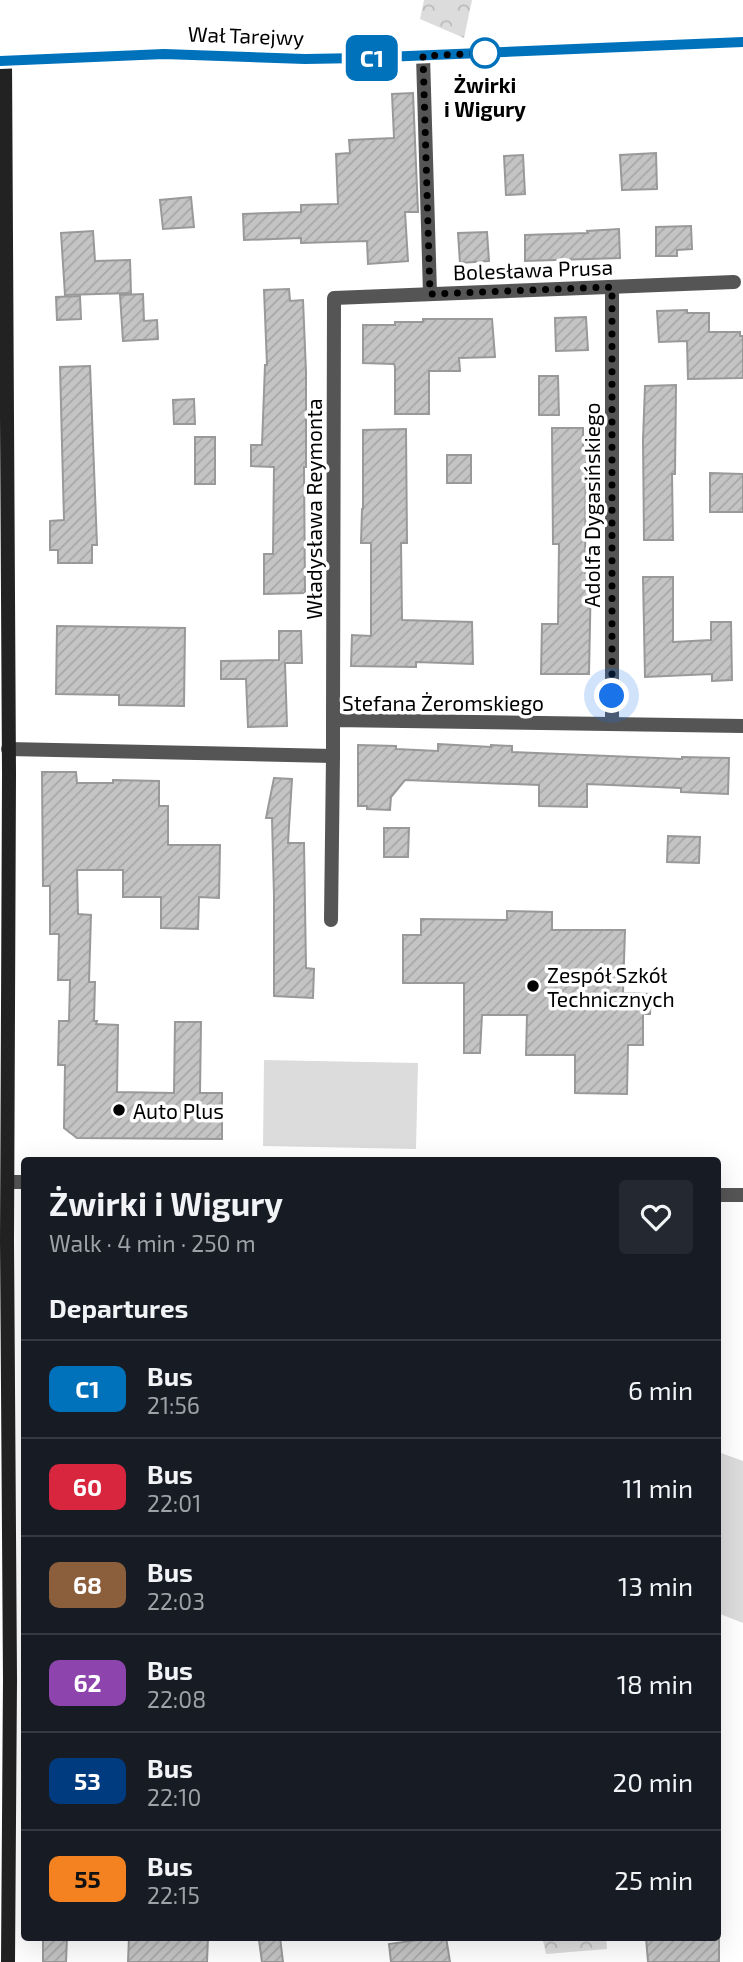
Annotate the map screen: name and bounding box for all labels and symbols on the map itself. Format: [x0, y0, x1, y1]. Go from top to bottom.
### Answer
street label: Wał Tarejwy [187, 20, 305, 51]
line badge: C1 [340, 35, 404, 81]
marker: Żwirki i Wigury [470, 38, 500, 68]
place label: Żwirki i Wigury [444, 72, 526, 122]
street label: Bolesława Prusa [453, 254, 613, 284]
street label: Władysława Reymonta [301, 398, 326, 620]
street label: Adolfa Dygasińskiego [579, 403, 604, 607]
your location [594, 678, 629, 713]
street label: Stefana Żeromskiego [342, 690, 544, 715]
place label: Zespół Szkół Technicznych [547, 962, 675, 1011]
marker: Zespół Szkół Technicznych [525, 978, 541, 994]
place label: Auto Plus [133, 1098, 224, 1123]
marker: Auto Plus [111, 1102, 127, 1118]

